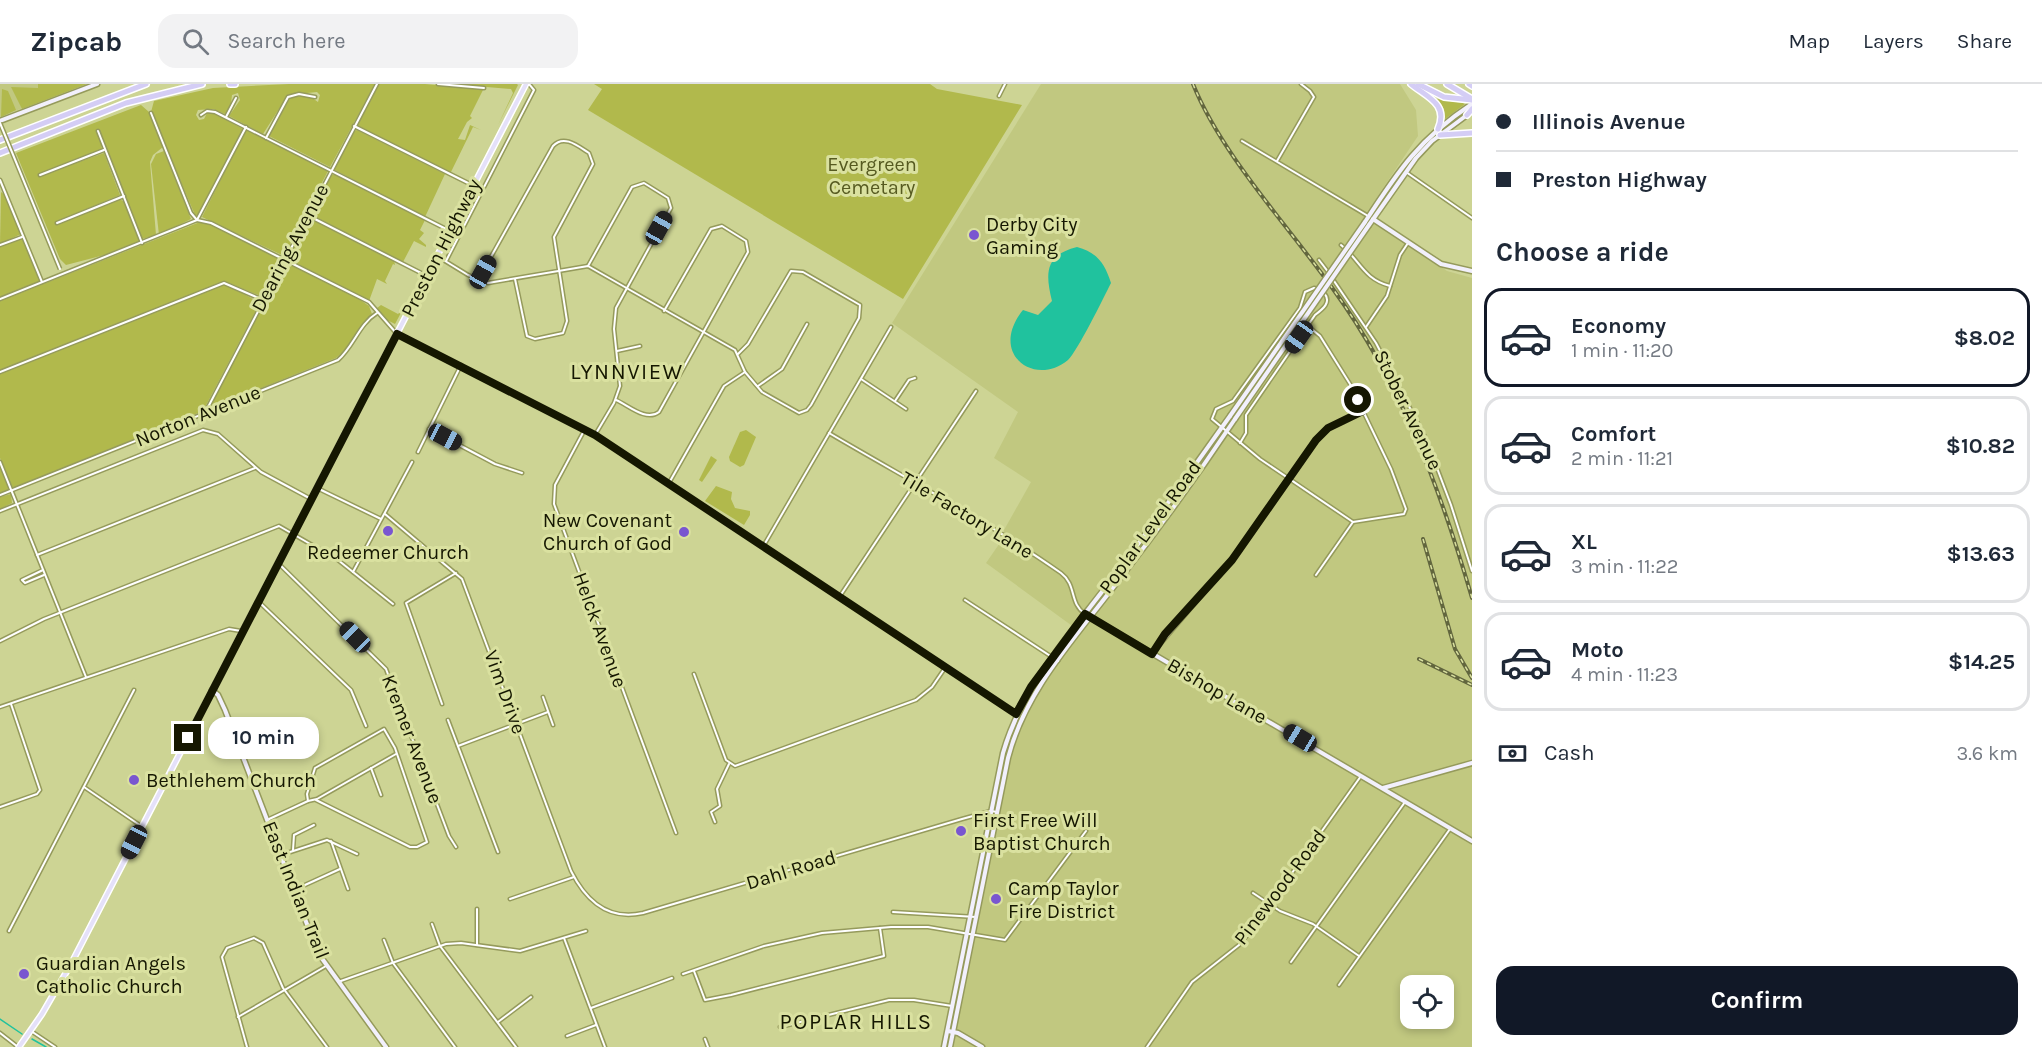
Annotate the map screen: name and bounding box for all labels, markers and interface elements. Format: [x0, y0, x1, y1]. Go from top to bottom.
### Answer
search box [158, 14, 578, 68]
text: Zipcab [30, 25, 122, 58]
icon: search [179, 25, 212, 58]
text: Search here [227, 28, 346, 54]
text: Map [1788, 29, 1830, 53]
text: Layers [1863, 29, 1924, 53]
text: Share [1957, 29, 2012, 53]
text: Illinois Avenue [1532, 109, 1685, 135]
park label: Evergreen Cemetary [827, 153, 917, 199]
text: Preston Highway [1532, 167, 1707, 193]
street label: Preston Highway [396, 175, 486, 321]
street label: Dearing Avenue [247, 180, 333, 316]
car [642, 208, 676, 248]
place label: Derby City Gaming [986, 213, 1078, 259]
marker: Derby City Gaming [967, 228, 981, 242]
text: Choose a ride [1496, 236, 1669, 268]
car [466, 252, 500, 292]
icon: car [1499, 311, 1553, 365]
text: Economy [1571, 313, 1666, 339]
car [1281, 317, 1317, 357]
text: $8.02 [1954, 325, 2015, 351]
text: 1 min · 11:20 [1571, 339, 1673, 362]
street label: Stober Avenue [1369, 346, 1447, 474]
district label: LYNNVIEW [570, 359, 684, 385]
street label: Norton Avenue [132, 380, 264, 452]
route start [1344, 386, 1371, 413]
icon: car [1499, 419, 1553, 473]
car [425, 421, 465, 453]
text: Comfort [1571, 421, 1656, 447]
text: $10.82 [1946, 433, 2015, 459]
text: 2 min · 11:21 [1571, 447, 1673, 470]
street label: Poplar Level Road [1094, 456, 1206, 598]
street label: Tile Factory Lane [897, 466, 1037, 564]
place label: New Covenant Church of God [543, 509, 672, 555]
marker: Redeemer Church [381, 524, 395, 538]
marker: New Covenant Church of God [677, 525, 691, 539]
icon: car [1499, 527, 1553, 581]
text: XL [1571, 529, 1597, 555]
place label: Redeemer Church [307, 541, 469, 564]
text: $13.63 [1947, 541, 2015, 567]
text: 3 min · 11:22 [1571, 555, 1678, 578]
street label: Helck Avenue [568, 569, 632, 691]
car [336, 618, 374, 656]
icon: car [1499, 635, 1553, 689]
text: Moto [1571, 637, 1624, 663]
street label: Vim Drive [479, 647, 531, 737]
text: $14.25 [1948, 649, 2015, 675]
street label: Bishop Lane [1163, 653, 1271, 729]
text: 4 min · 11:23 [1571, 663, 1678, 686]
street label: Kremer Avenue [377, 671, 447, 807]
callout: 10 min [209, 717, 320, 759]
car [1280, 721, 1320, 755]
route end [174, 724, 201, 751]
text: 10 min [232, 726, 295, 749]
icon: cash [1496, 737, 1529, 770]
text: Cash [1544, 740, 1594, 766]
text: 3.6 km [1956, 742, 2018, 765]
place label: Bethlehem Church [146, 769, 316, 792]
marker: Bethlehem Church [127, 773, 141, 787]
place label: First Free Will Baptist Church [973, 809, 1110, 855]
street label: East Indian Trail [258, 818, 334, 962]
car [118, 822, 150, 862]
marker: First Free Will Baptist Church [954, 824, 968, 838]
street label: Pinewood Road [1229, 825, 1331, 949]
street label: Dahl Road [743, 845, 839, 895]
place label: Camp Taylor Fire District [1008, 877, 1120, 923]
marker: Camp Taylor Fire District [989, 892, 1003, 906]
place label: Guardian Angels Catholic Church [36, 952, 186, 998]
button: Confirm [1496, 966, 2018, 1035]
marker: Guardian Angels Catholic Church [17, 967, 31, 981]
map controls [1400, 975, 1454, 1029]
button: locate [1400, 975, 1454, 1029]
district label: POPLAR HILLS [780, 1009, 932, 1035]

